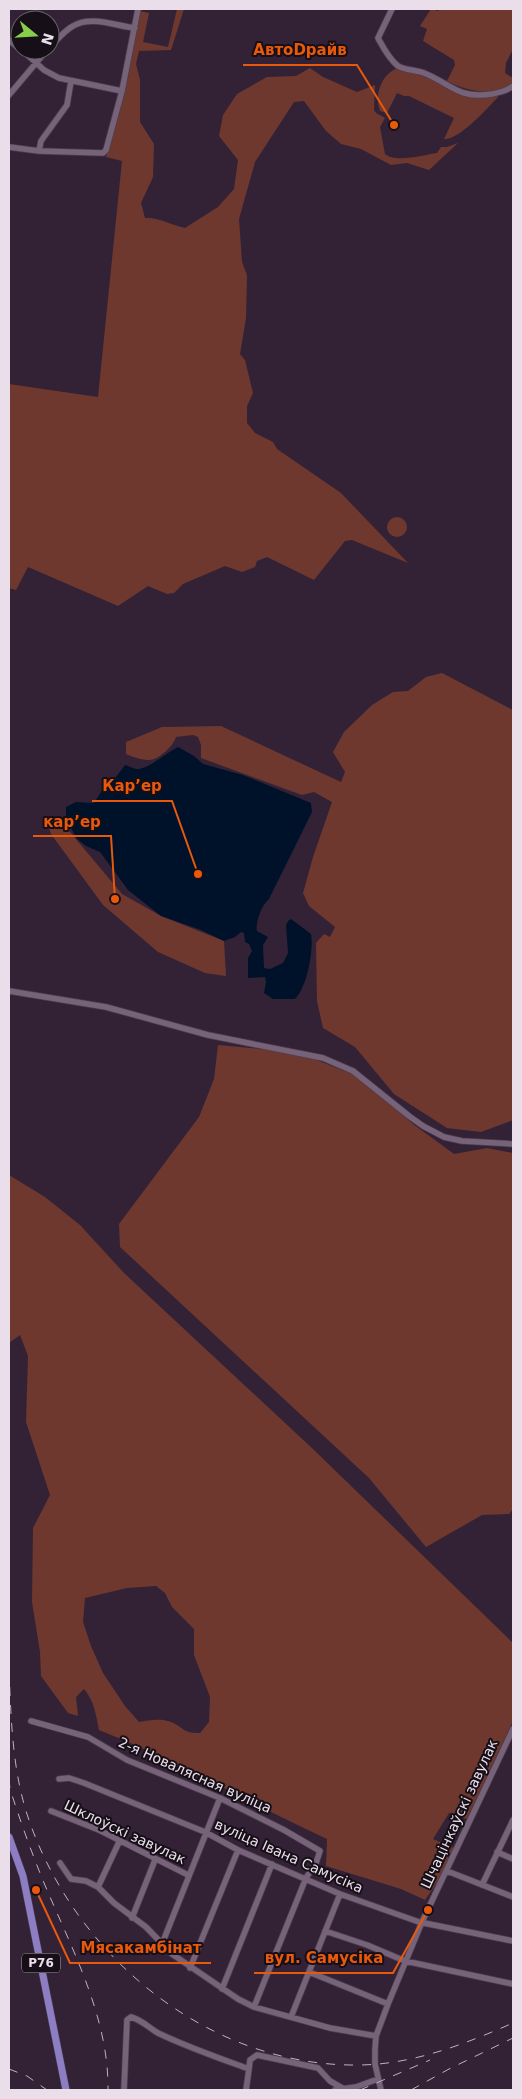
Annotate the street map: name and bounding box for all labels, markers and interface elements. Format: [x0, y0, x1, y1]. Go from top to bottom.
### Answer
north arrow [10, 10, 60, 60]
text: N [38, 31, 57, 47]
callout: АвтоDрайв [243, 35, 357, 65]
text: АвтоDрайв [253, 41, 347, 59]
callout: Карʼер [92, 771, 172, 801]
text: Карʼер [102, 777, 162, 795]
callout: карʼер [33, 806, 111, 836]
text: карʼер [43, 813, 101, 831]
street label: 2-я Новалясная вуліца [116, 1734, 274, 1816]
street label: Шчацінкаўскі завулак [417, 1737, 501, 1891]
street label: Шклоўскі завулак [62, 1797, 188, 1867]
street label: вуліца Івана Самусіка [212, 1816, 366, 1896]
callout: Мясакамбінат [70, 1933, 211, 1963]
text: Мясакамбінат [81, 1939, 202, 1957]
callout: вул. Самусіка [254, 1943, 393, 1973]
text: вул. Самусіка [265, 1949, 383, 1967]
road number: Р76 [22, 1954, 60, 1972]

